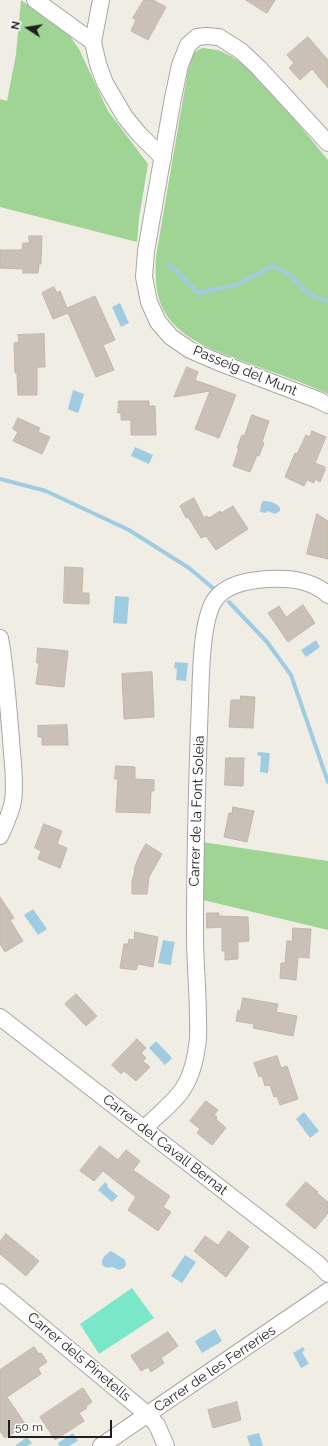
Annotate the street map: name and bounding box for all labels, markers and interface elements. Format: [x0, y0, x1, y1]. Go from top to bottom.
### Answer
north arrow [8, 8, 48, 48]
text: N [9, 20, 23, 31]
street label: Passeig del Munt [190, 342, 300, 400]
street label: Carrer de la Font Soleia [186, 735, 208, 887]
street label: Carrer del Cavall Bernat [99, 1091, 231, 1199]
street label: Carrer dels Pinetells [24, 1309, 134, 1405]
street label: Carrer de les Ferreries [151, 1322, 279, 1416]
scale bar [10, 1412, 114, 1438]
text: 50 m [15, 1420, 43, 1434]

